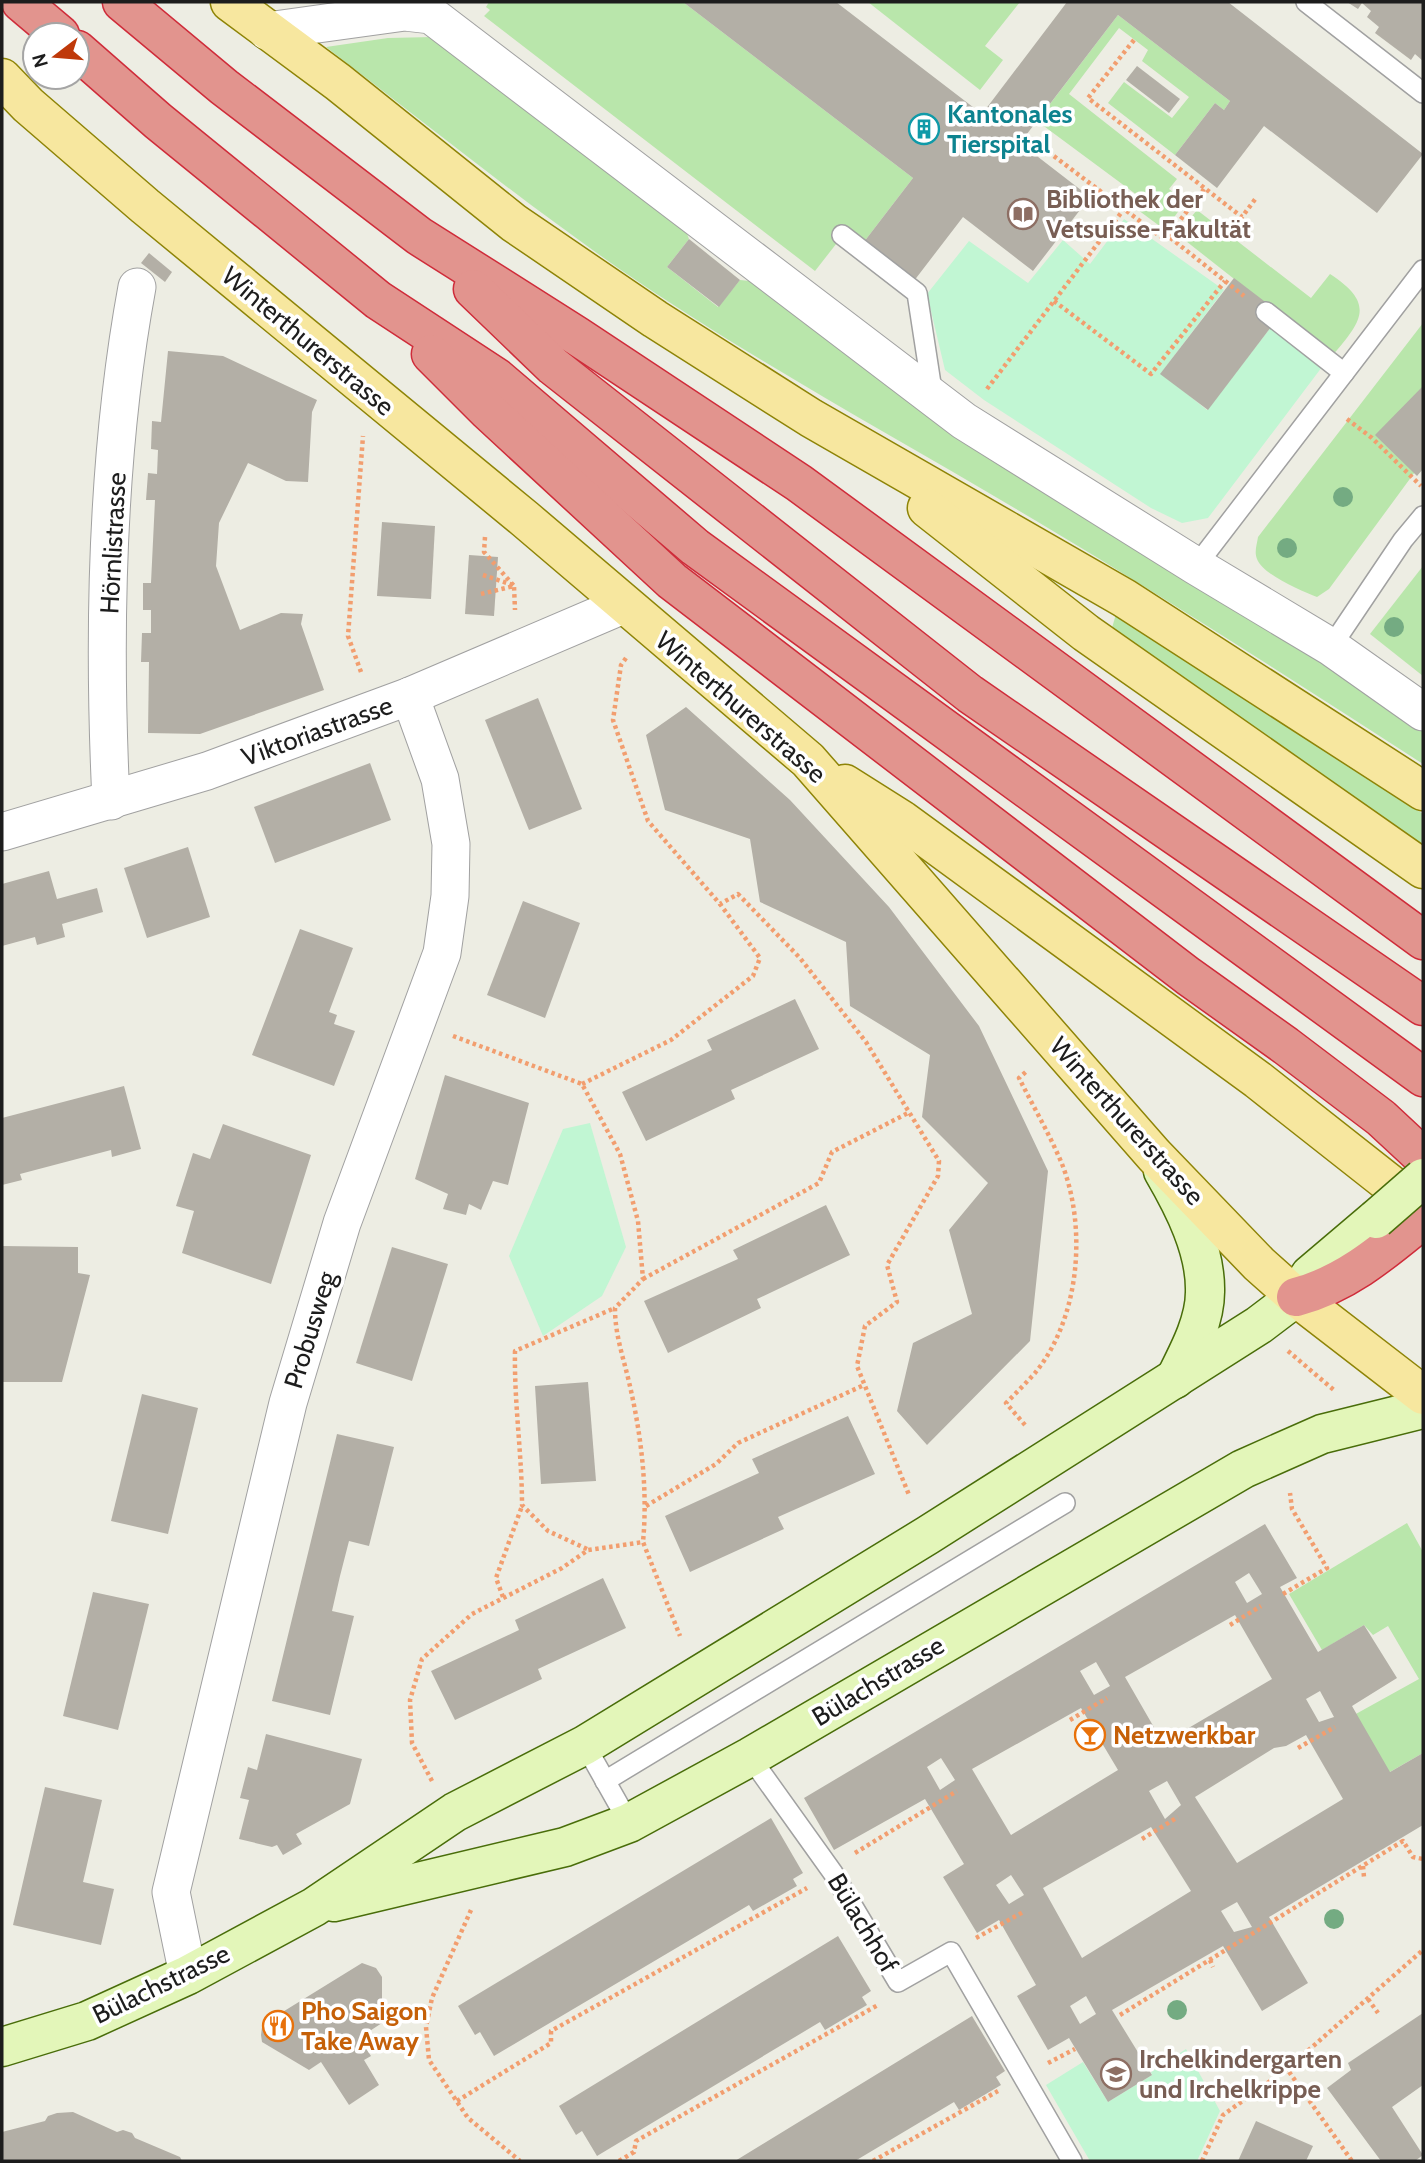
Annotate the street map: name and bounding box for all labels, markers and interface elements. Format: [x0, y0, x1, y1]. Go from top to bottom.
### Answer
north arrow [21, 21, 91, 91]
text: N [27, 51, 53, 70]
place label: Kantonales Tierspital [947, 98, 1072, 160]
building icon: Kantonales Tierspital [907, 112, 941, 146]
place label: Bibliothek der Vetsuisse-Fakultät [1046, 183, 1251, 245]
library icon: Bibliothek der Vetsuisse-Fakultät [1006, 197, 1040, 231]
street label: Winterthurerstrasse [215, 260, 401, 422]
street label: Hörnlistrasse [93, 471, 133, 615]
street label: Winterthurerstrasse [649, 624, 833, 790]
street label: Viktoriastrasse [237, 689, 397, 773]
street label: Winterthurerstrasse [1043, 1030, 1211, 1212]
street label: Probusweg [277, 1267, 343, 1392]
street label: Bülachstrasse [806, 1629, 950, 1733]
bar icon: Netzwerkbar [1073, 1718, 1107, 1752]
place label: Netzwerkbar [1113, 1719, 1256, 1751]
street label: Bülachhof [821, 1867, 905, 1979]
street label: Bülachstrasse [87, 1937, 235, 2031]
place label: Pho Saigon Take Away [301, 1995, 428, 2057]
restaurant icon: Pho Saigon Take Away [261, 2009, 295, 2043]
place label: Irchelkindergarten und Irchelkrippe [1139, 2043, 1342, 2105]
school or university icon: Irchelkindergarten und Irchelkrippe [1099, 2057, 1133, 2091]

